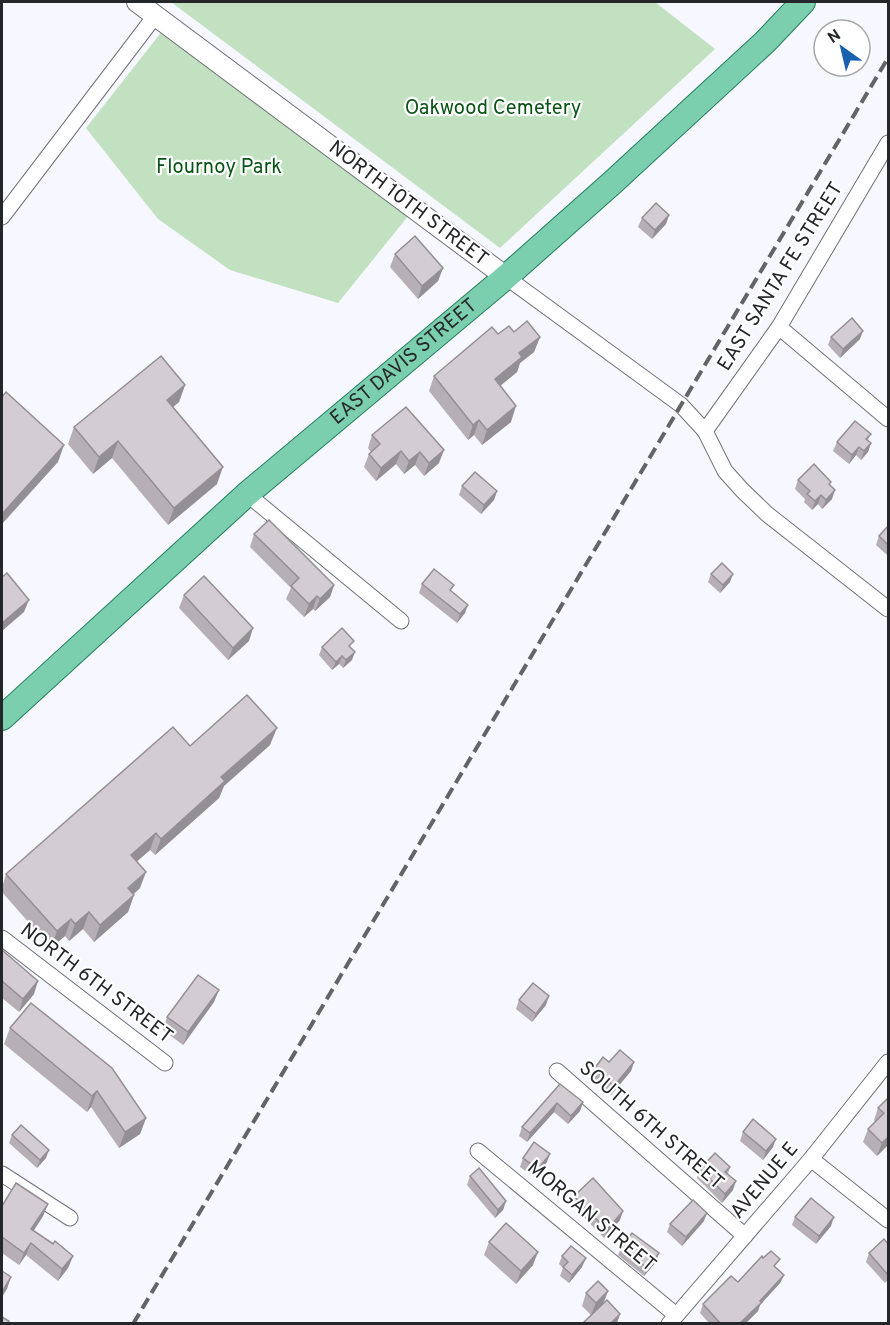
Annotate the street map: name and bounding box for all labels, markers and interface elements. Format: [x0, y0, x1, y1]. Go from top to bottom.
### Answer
north arrow [812, 18, 872, 78]
text: N [824, 26, 845, 49]
park label: Oakwood Cemetery [405, 96, 581, 122]
street label: NORTH 10TH STREET [323, 135, 493, 273]
park label: Flournoy Park [156, 155, 282, 181]
street label: EAST SANTA FE STREET [712, 178, 850, 376]
street label: EAST DAVIS STREET [325, 293, 483, 431]
street label: NORTH 6TH STREET [14, 918, 178, 1050]
street label: SOUTH 6TH STREET [573, 1056, 729, 1196]
street label: AVENUE E [725, 1137, 805, 1225]
street label: MORGAN STREET [521, 1155, 661, 1279]

